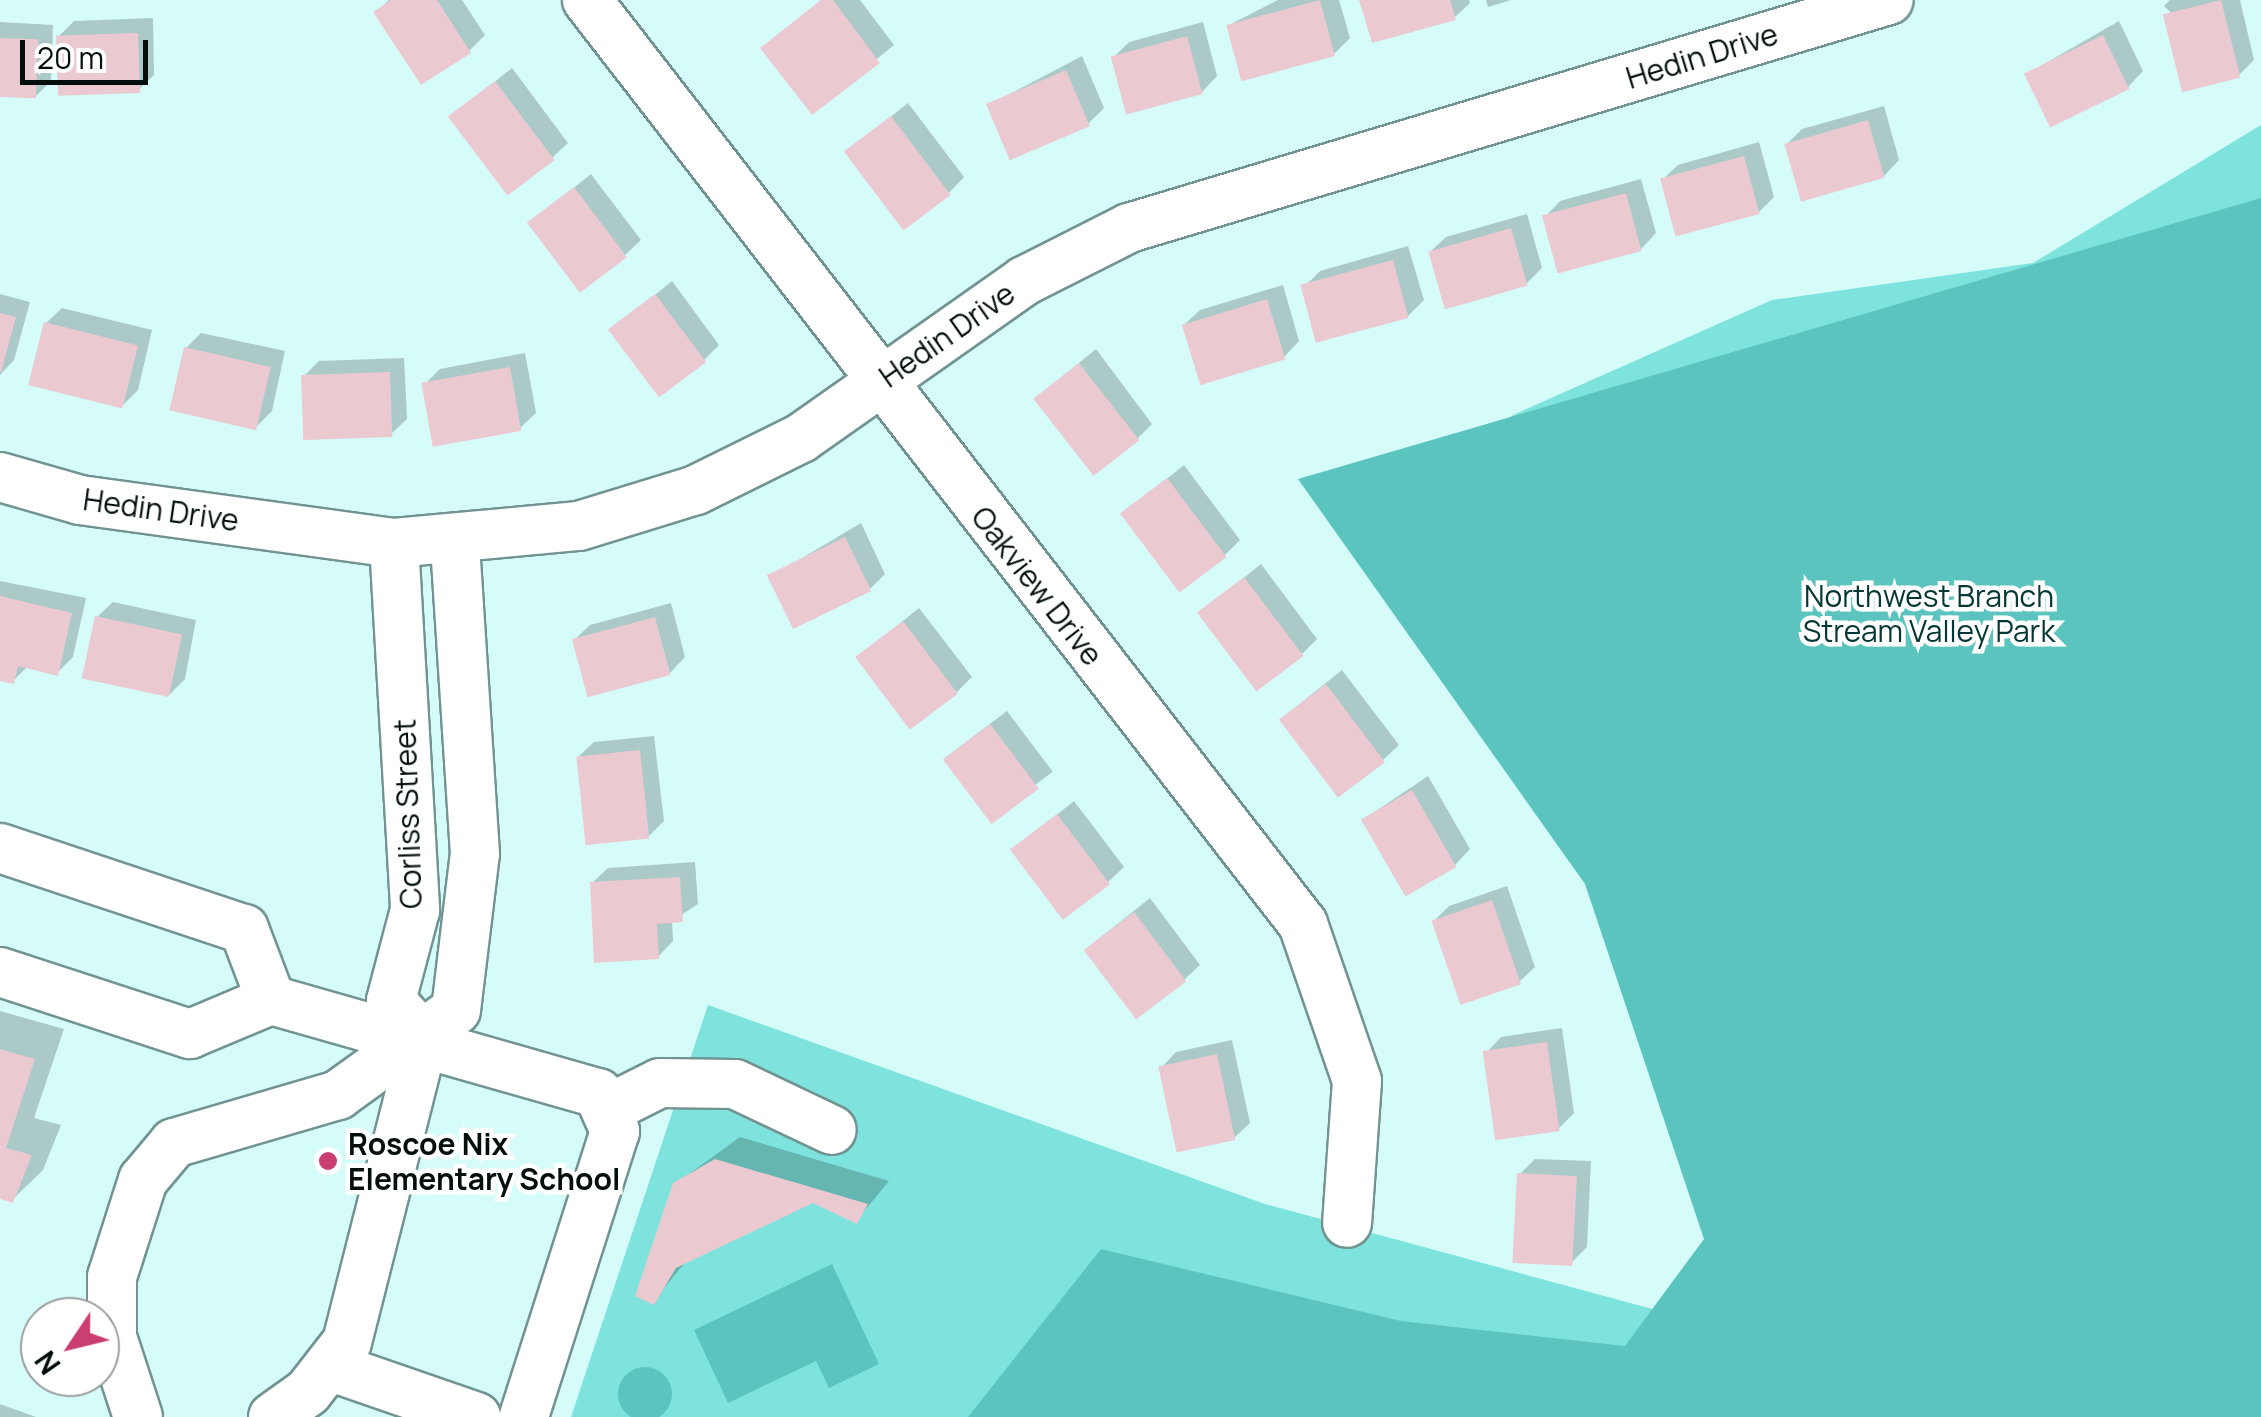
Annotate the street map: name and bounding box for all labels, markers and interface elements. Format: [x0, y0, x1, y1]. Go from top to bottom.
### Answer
street label: Hedin Drive [1622, 16, 1782, 96]
scale bar [25, 20, 152, 82]
text: 20 m [37, 37, 104, 78]
street label: Hedin Drive [872, 275, 1022, 395]
street label: Hedin Drive [81, 481, 241, 539]
street label: Oakview Drive [964, 499, 1110, 673]
park label: Northwest Branch Stream Valley Park [1803, 578, 2055, 648]
street label: Corliss Street [387, 719, 429, 909]
place label: Roscoe Nix Elementary School [348, 1126, 620, 1196]
marker: Roscoe Nix Elementary School [317, 1150, 339, 1172]
north arrow [20, 1297, 120, 1397]
text: N [26, 1344, 68, 1382]

